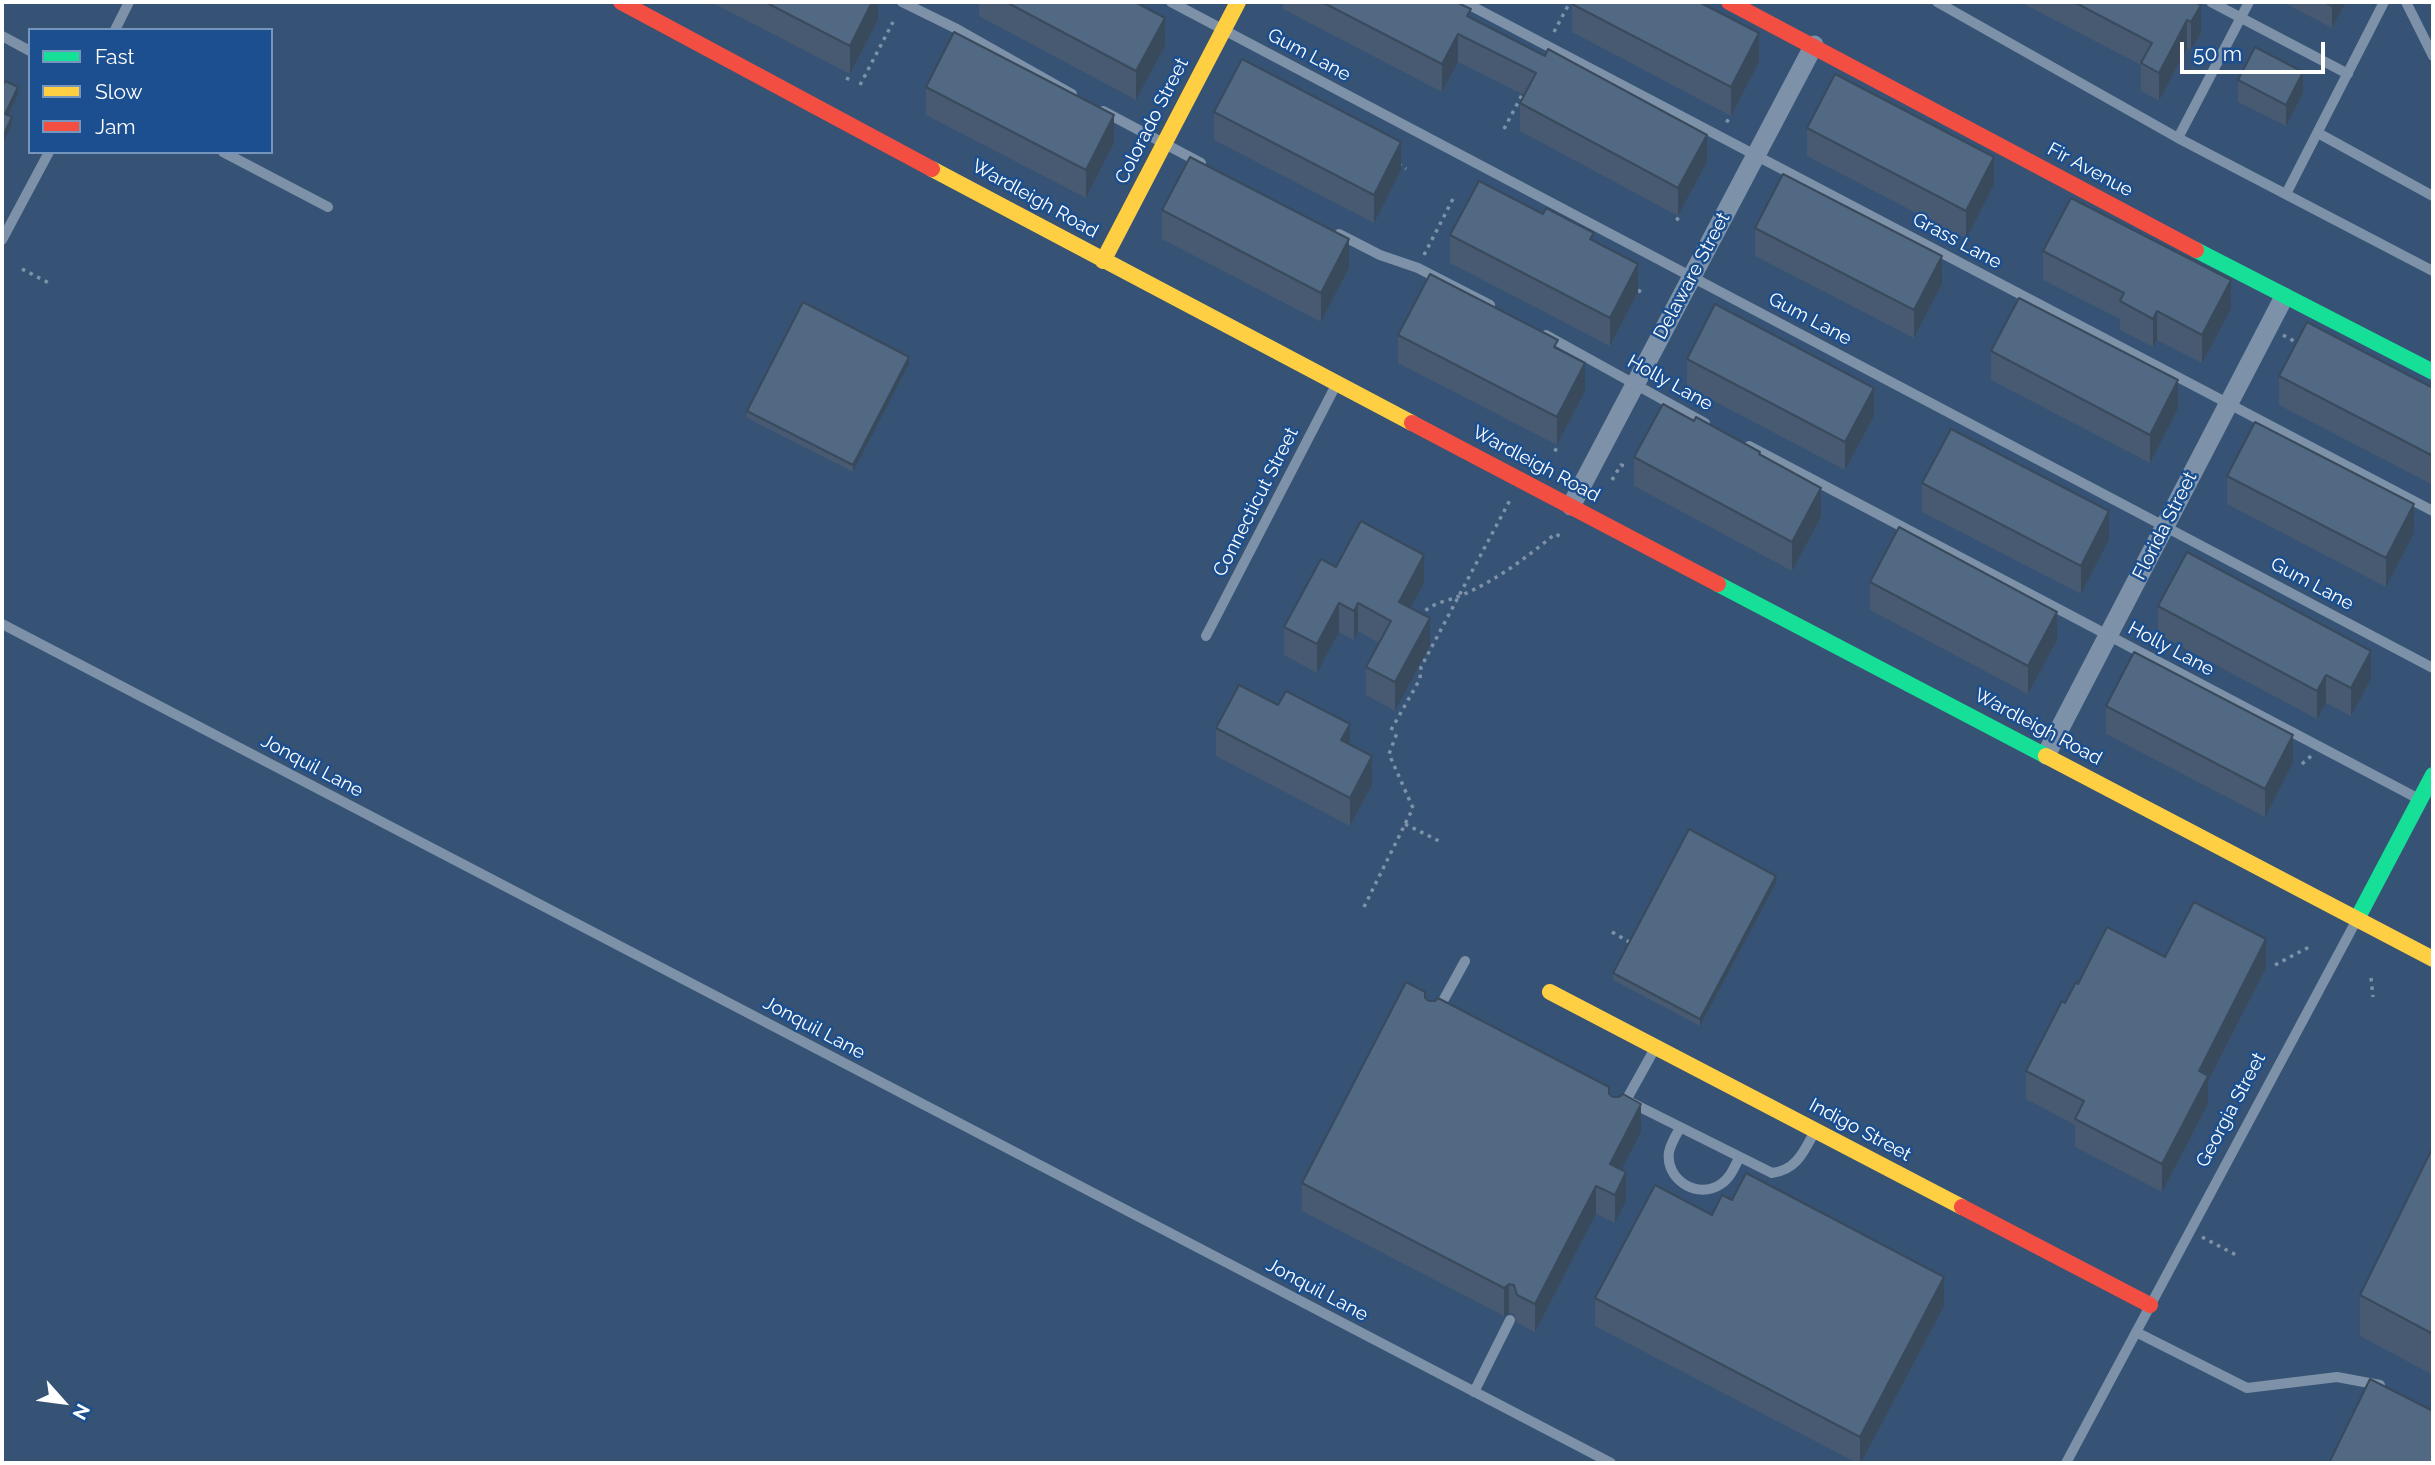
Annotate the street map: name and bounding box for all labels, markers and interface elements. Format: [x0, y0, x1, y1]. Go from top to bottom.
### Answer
street label: Gum Lane [1264, 24, 1354, 86]
legend [28, 28, 273, 154]
scale bar [2183, 28, 2328, 72]
text: 50 m [2193, 41, 2242, 66]
text: Fast [95, 44, 135, 69]
street label: Colorado Street [1110, 54, 1194, 188]
text: Slow [95, 79, 143, 104]
text: Jam [95, 114, 136, 139]
street label: Fir Avenue [2043, 138, 2137, 202]
street label: Wardleigh Road [968, 155, 1102, 243]
street label: Grass Lane [1909, 208, 2005, 274]
street label: Delaware Street [1649, 209, 1735, 343]
street label: Gum Lane [1765, 288, 1855, 350]
street label: Holly Lane [1623, 350, 1717, 416]
street label: Wardleigh Road [1468, 421, 1604, 507]
street label: Connecticut Street [1209, 424, 1303, 580]
street label: Florida Street [2128, 468, 2202, 584]
street label: Gum Lane [2267, 553, 2357, 615]
street label: Holly Lane [2124, 617, 2218, 681]
street label: Wardleigh Road [1970, 684, 2106, 770]
street label: Jonquil Lane [257, 730, 367, 802]
street label: Jonquil Lane [759, 992, 869, 1064]
street label: Georgia Street [2191, 1049, 2271, 1171]
street label: Indigo Street [1805, 1094, 1915, 1166]
street label: Jonquil Lane [1262, 1254, 1372, 1326]
north arrow [28, 1367, 98, 1437]
text: N [68, 1400, 95, 1423]

